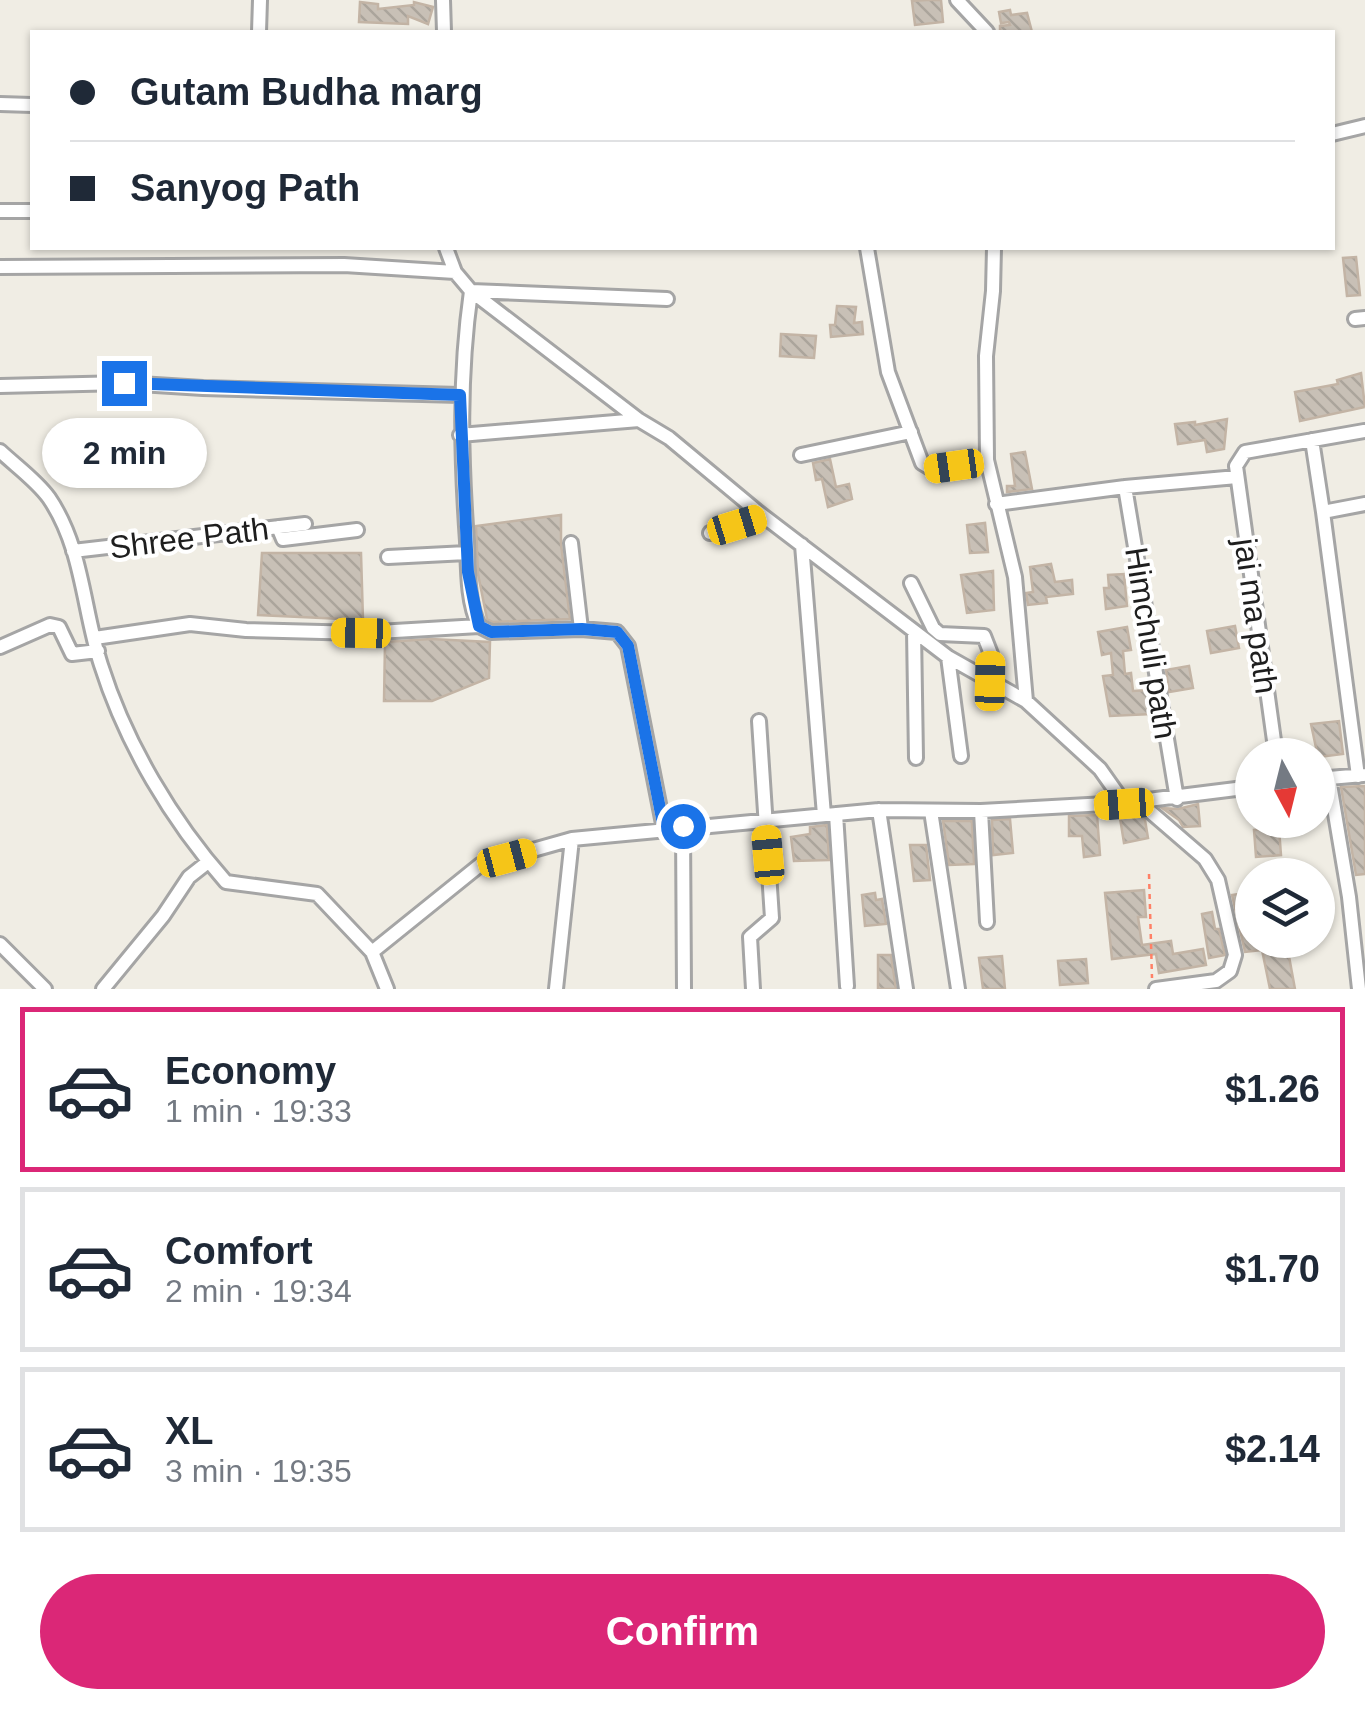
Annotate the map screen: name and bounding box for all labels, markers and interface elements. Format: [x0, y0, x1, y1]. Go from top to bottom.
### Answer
text: Gutam Budha marg [130, 71, 483, 113]
text: Sanyog Path [130, 167, 360, 209]
route end [102, 361, 147, 406]
callout: 2 min [42, 418, 206, 488]
text: 2 min [83, 435, 166, 471]
car [922, 447, 986, 485]
car [704, 502, 770, 548]
street label: Shree Path [107, 510, 271, 566]
street label: jai ma path [1227, 535, 1285, 696]
street label: Himchuli path [1118, 544, 1184, 742]
car [331, 617, 391, 649]
car [974, 651, 1006, 711]
north arrow [1235, 738, 1335, 838]
map controls [1235, 738, 1335, 958]
car [1093, 787, 1155, 821]
route start [661, 804, 706, 849]
car [750, 824, 786, 886]
car [474, 836, 540, 880]
button: layers [1235, 858, 1335, 958]
icon: car [45, 1045, 135, 1135]
text: Economy [165, 1050, 336, 1092]
text: $1.26 [1225, 1068, 1320, 1110]
text: 1 min · 19:33 [165, 1093, 352, 1129]
icon: car [45, 1225, 135, 1315]
text: Comfort [165, 1230, 313, 1272]
text: $1.70 [1225, 1248, 1320, 1290]
text: 2 min · 19:34 [165, 1273, 352, 1309]
icon: car [45, 1405, 135, 1495]
text: XL [165, 1410, 214, 1452]
text: $2.14 [1225, 1428, 1320, 1470]
text: 3 min · 19:35 [165, 1453, 352, 1489]
button: Confirm [40, 1574, 1325, 1689]

